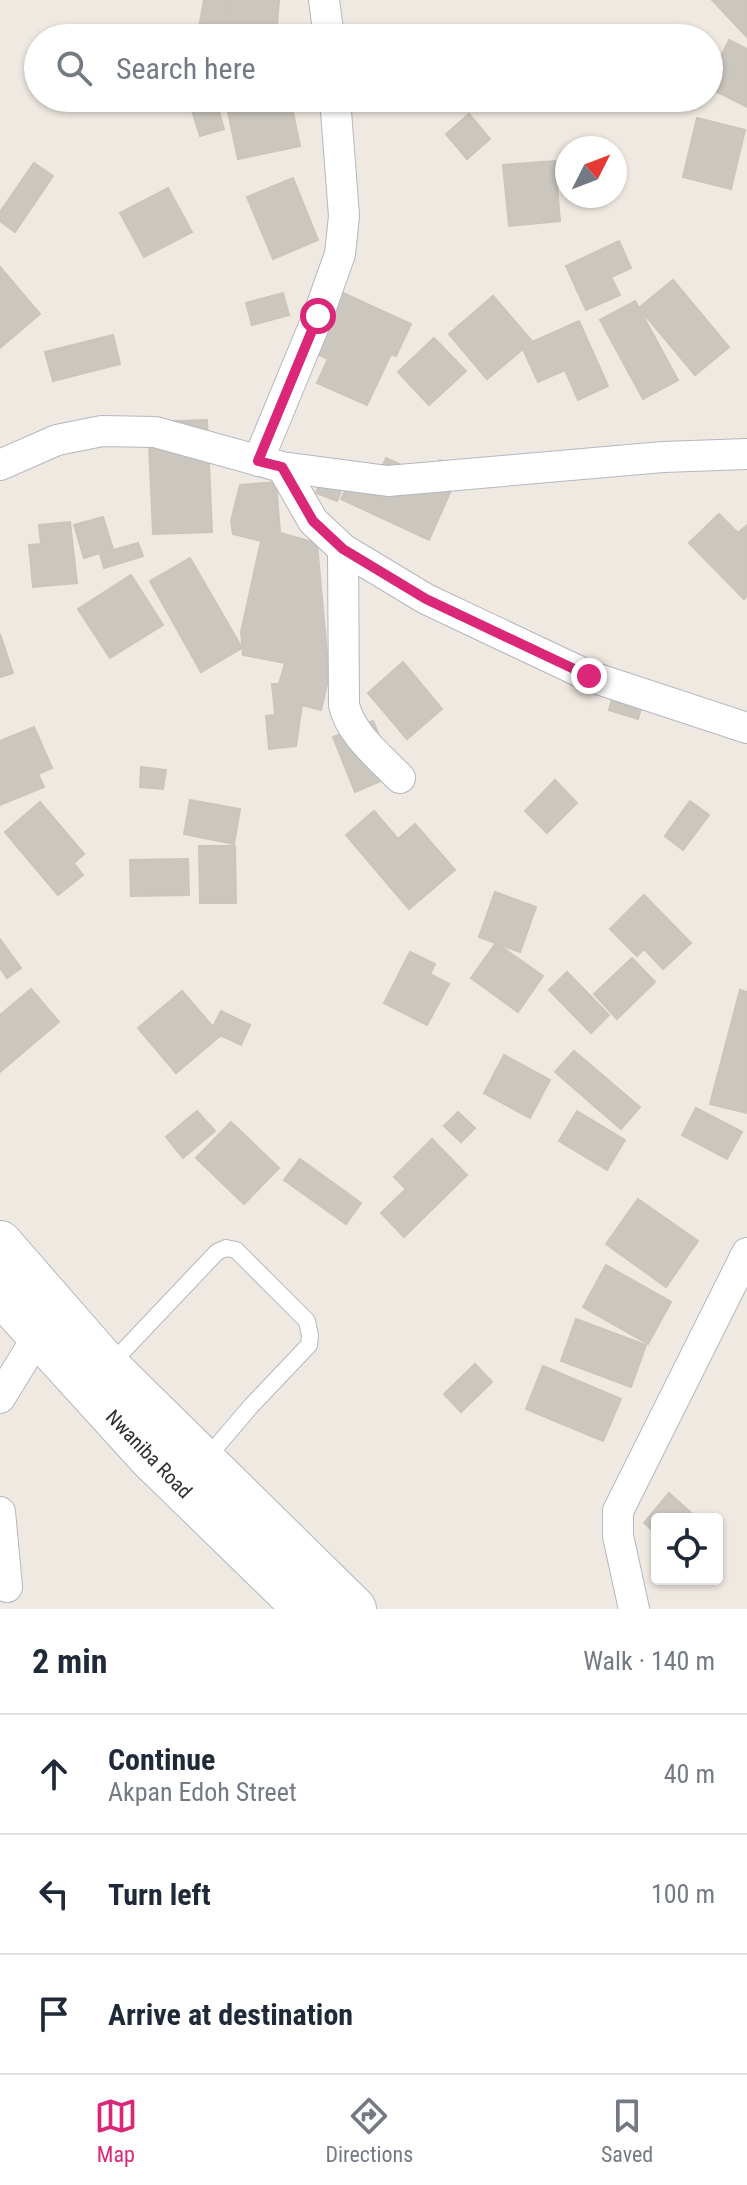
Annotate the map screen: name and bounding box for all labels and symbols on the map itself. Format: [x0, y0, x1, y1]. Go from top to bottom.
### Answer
north arrow [555, 136, 627, 208]
route start [300, 298, 336, 334]
route end [571, 658, 607, 694]
street label: Nwaniba Road [101, 1405, 197, 1503]

